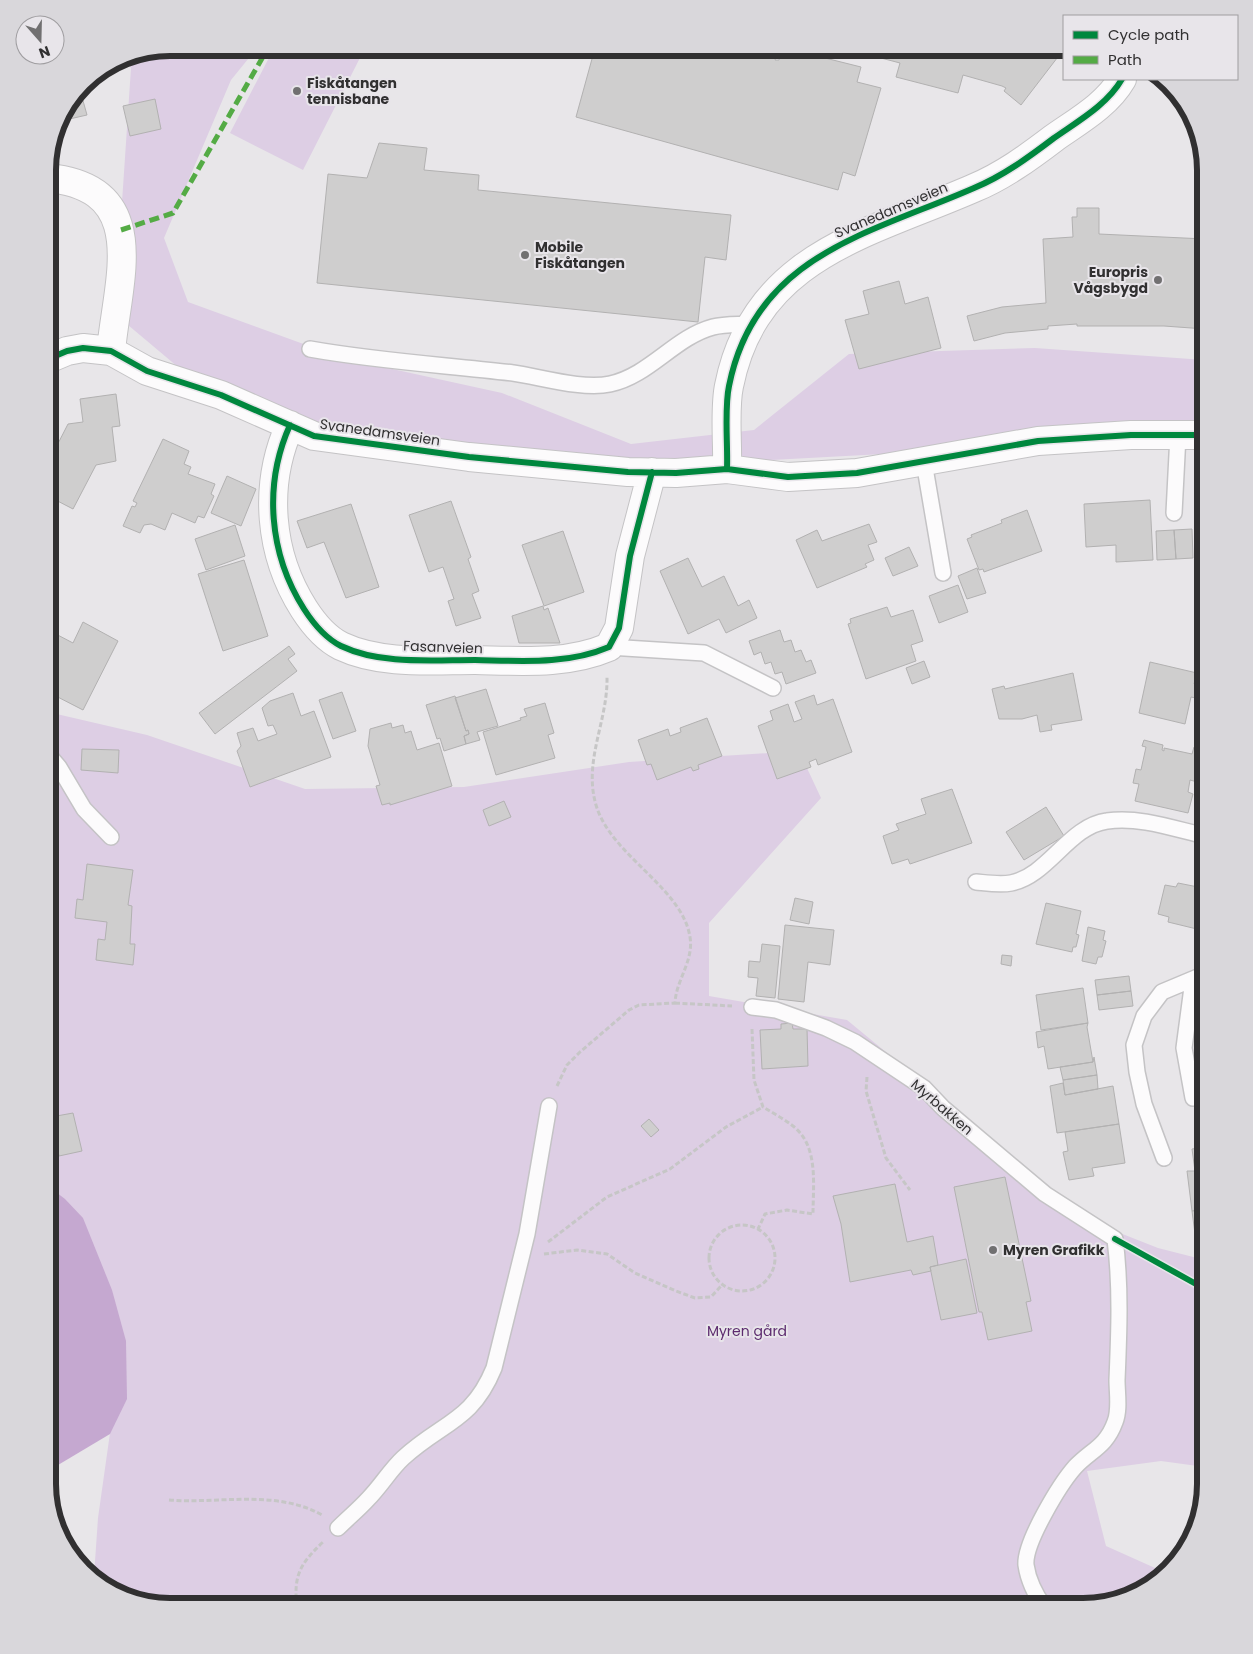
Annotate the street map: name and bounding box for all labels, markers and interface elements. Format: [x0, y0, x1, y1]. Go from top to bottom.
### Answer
north arrow [15, 15, 65, 65]
legend [1063, 15, 1238, 80]
text: Cycle path [1108, 24, 1189, 45]
text: N [36, 41, 53, 63]
text: Path [1108, 49, 1142, 70]
place label: Fiskåtangen tennisbane [307, 73, 397, 109]
marker: Fiskåtangen tennisbane [291, 85, 303, 97]
street label: Svanedamsveien [831, 177, 951, 243]
place label: Mobile Fiskåtangen [535, 237, 625, 273]
marker: Mobile Fiskåtangen [519, 249, 531, 261]
place label: Europris Vågsbygd [1074, 262, 1148, 298]
marker: Europris Vågsbygd [1152, 274, 1164, 286]
street label: Svanedamsveien [318, 414, 442, 450]
street label: Fasanveien [403, 636, 483, 658]
street label: Myrbakken [907, 1074, 977, 1140]
place label: Myren Grafikk [1003, 1240, 1105, 1260]
marker: Myren Grafikk [987, 1244, 999, 1256]
park label: Myren gård [707, 1321, 787, 1341]

